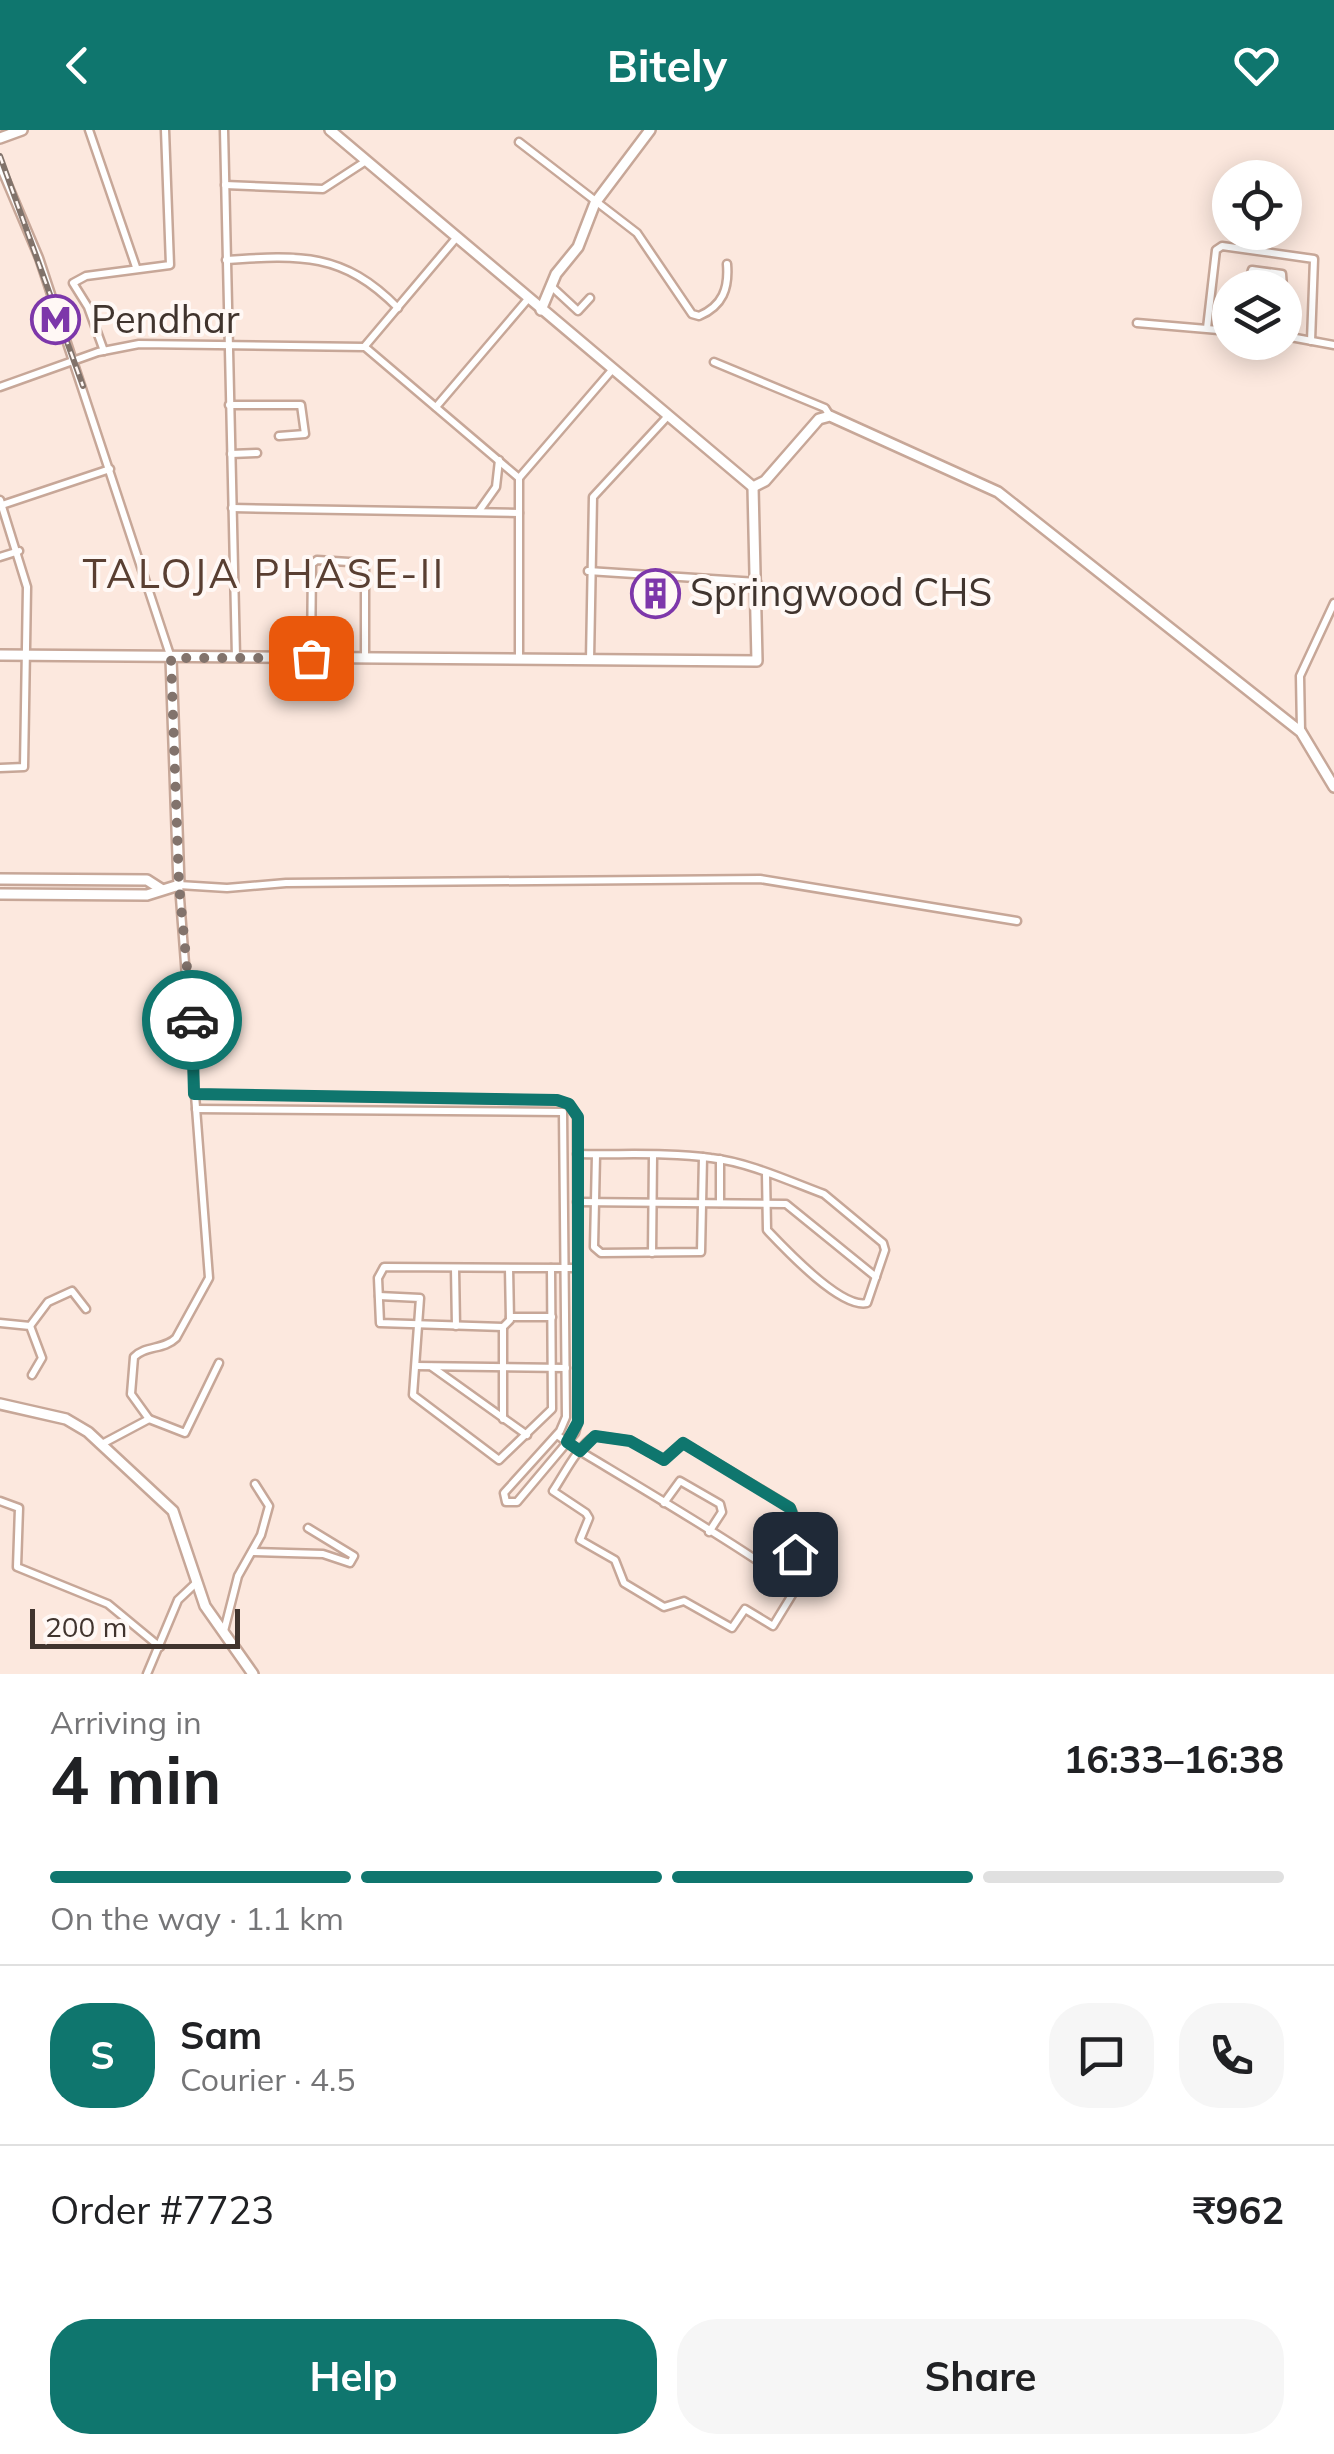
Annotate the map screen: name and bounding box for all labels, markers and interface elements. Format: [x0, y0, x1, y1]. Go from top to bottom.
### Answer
text: Bitely [607, 37, 727, 93]
icon: back [50, 38, 105, 93]
icon: heart [1229, 38, 1284, 93]
map controls [1212, 160, 1302, 360]
button: locate [1212, 160, 1302, 250]
button: layers [1212, 270, 1302, 360]
metro station icon: Pendhar [30, 294, 82, 346]
place label: Pendhar [91, 295, 240, 343]
district label: TALOJA PHASE-II [82, 548, 446, 598]
building icon: Springwood CHS [629, 567, 681, 619]
place label: Springwood CHS [690, 568, 992, 616]
pin [269, 616, 354, 701]
icon: bag [284, 631, 339, 686]
courier [142, 970, 242, 1070]
icon: car [165, 993, 220, 1048]
pin [753, 1512, 838, 1597]
icon: home [768, 1527, 823, 1582]
scale bar [30, 1604, 240, 1648]
text: 200 m [45, 1609, 127, 1644]
text: Arriving in [50, 1702, 202, 1742]
text: 16:33–16:38 [1064, 1735, 1284, 1783]
text: 4 min [50, 1739, 221, 1820]
text: On the way · 1.1 km [50, 1898, 344, 1938]
button: chat [1049, 2003, 1154, 2108]
button: phone [1179, 2003, 1284, 2108]
text: Sam [180, 2011, 262, 2059]
text: S [90, 2031, 115, 2079]
text: Courier · 4.5 [180, 2059, 356, 2099]
text: Order #7723 [50, 2186, 274, 2234]
text: ₹962 [1193, 2186, 1284, 2234]
button: Help [50, 2319, 657, 2434]
button: Share [677, 2319, 1284, 2434]

